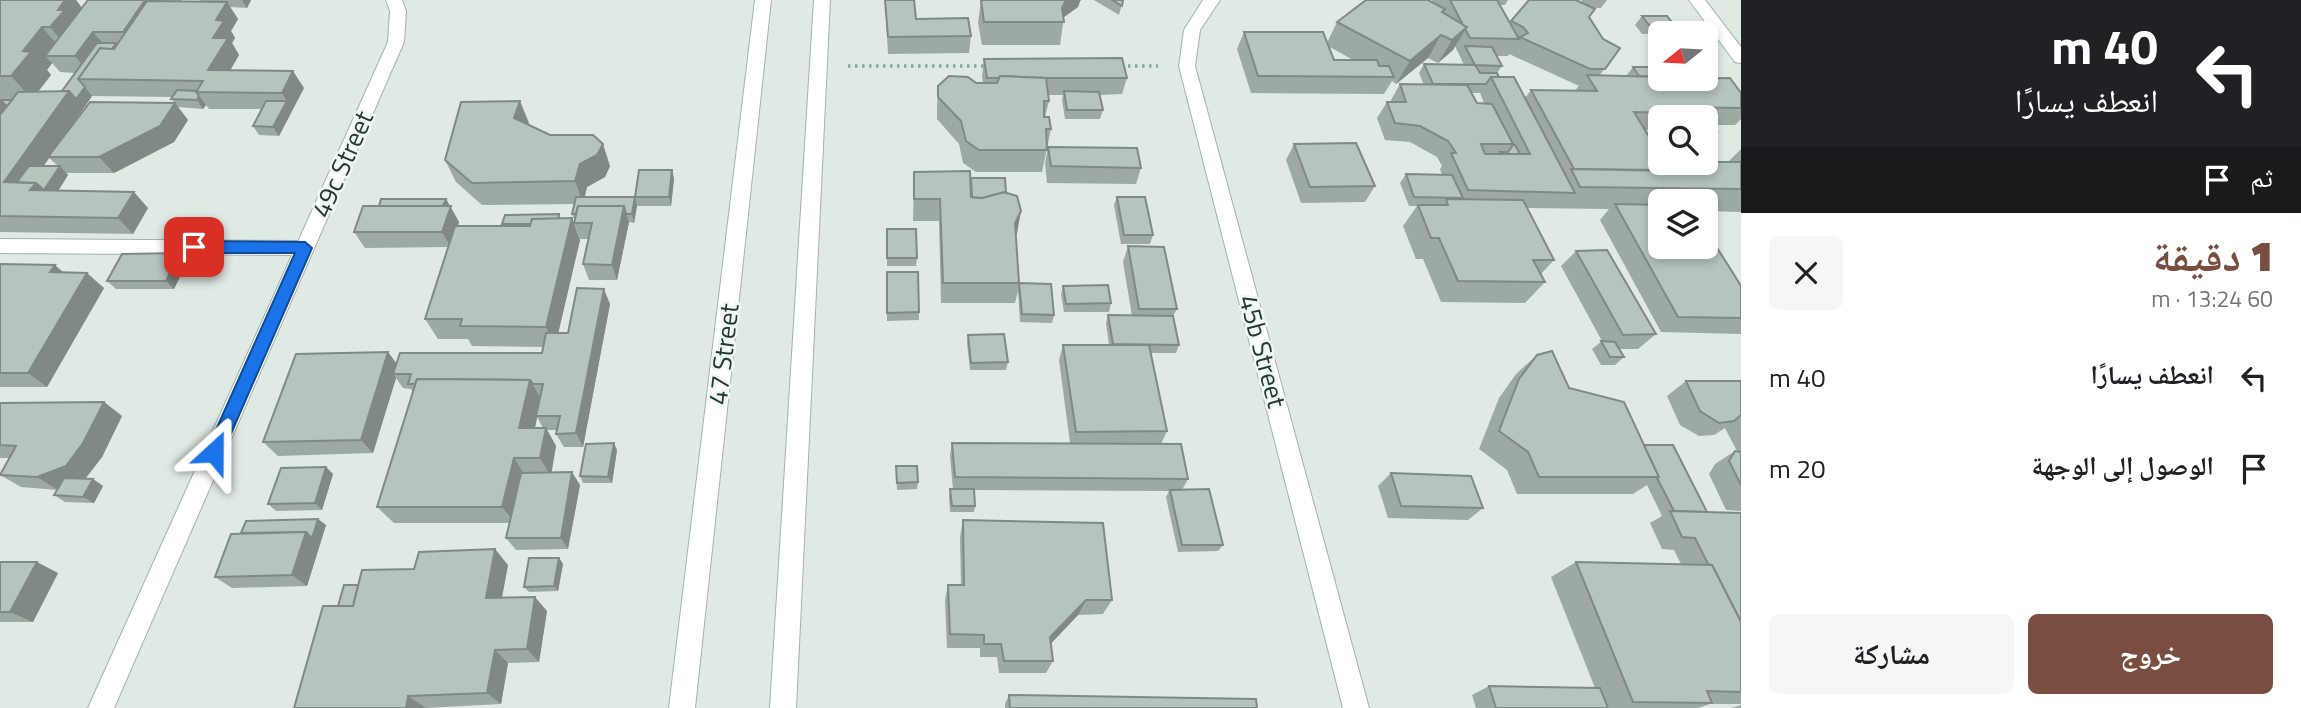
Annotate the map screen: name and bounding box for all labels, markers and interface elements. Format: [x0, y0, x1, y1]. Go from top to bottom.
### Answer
text: 40 m [2051, 8, 2158, 83]
north arrow [1648, 21, 1718, 91]
map controls [1648, 21, 1718, 259]
icon: left [2182, 28, 2273, 119]
text: انعطف يسارًا [2015, 76, 2158, 124]
street label: 49c Street [301, 104, 383, 224]
button: search [1648, 105, 1718, 175]
text: ثم [2250, 158, 2273, 197]
icon: arrive [2198, 161, 2236, 199]
button: layers [1648, 189, 1718, 259]
pin [164, 217, 224, 277]
text: 1 دقيقة [2153, 223, 2273, 287]
icon: arrive [175, 228, 213, 266]
button: close [1769, 236, 1843, 310]
text: 60 m · 13:24 [2151, 281, 2273, 316]
street label: 45b Street [1229, 290, 1297, 412]
street label: 47 Street [697, 301, 749, 407]
text: انعطف يسارًا [2090, 355, 2214, 394]
text: 40 m [1769, 358, 1826, 397]
icon: left [2235, 359, 2273, 397]
position arrow [177, 415, 251, 489]
text: الوصول إلى الوجهة [2032, 446, 2214, 485]
text: 20 m [1769, 449, 1826, 488]
icon: arrive [2235, 450, 2273, 488]
button: مشاركة [1769, 614, 2014, 694]
button: خروج [2028, 614, 2273, 694]

